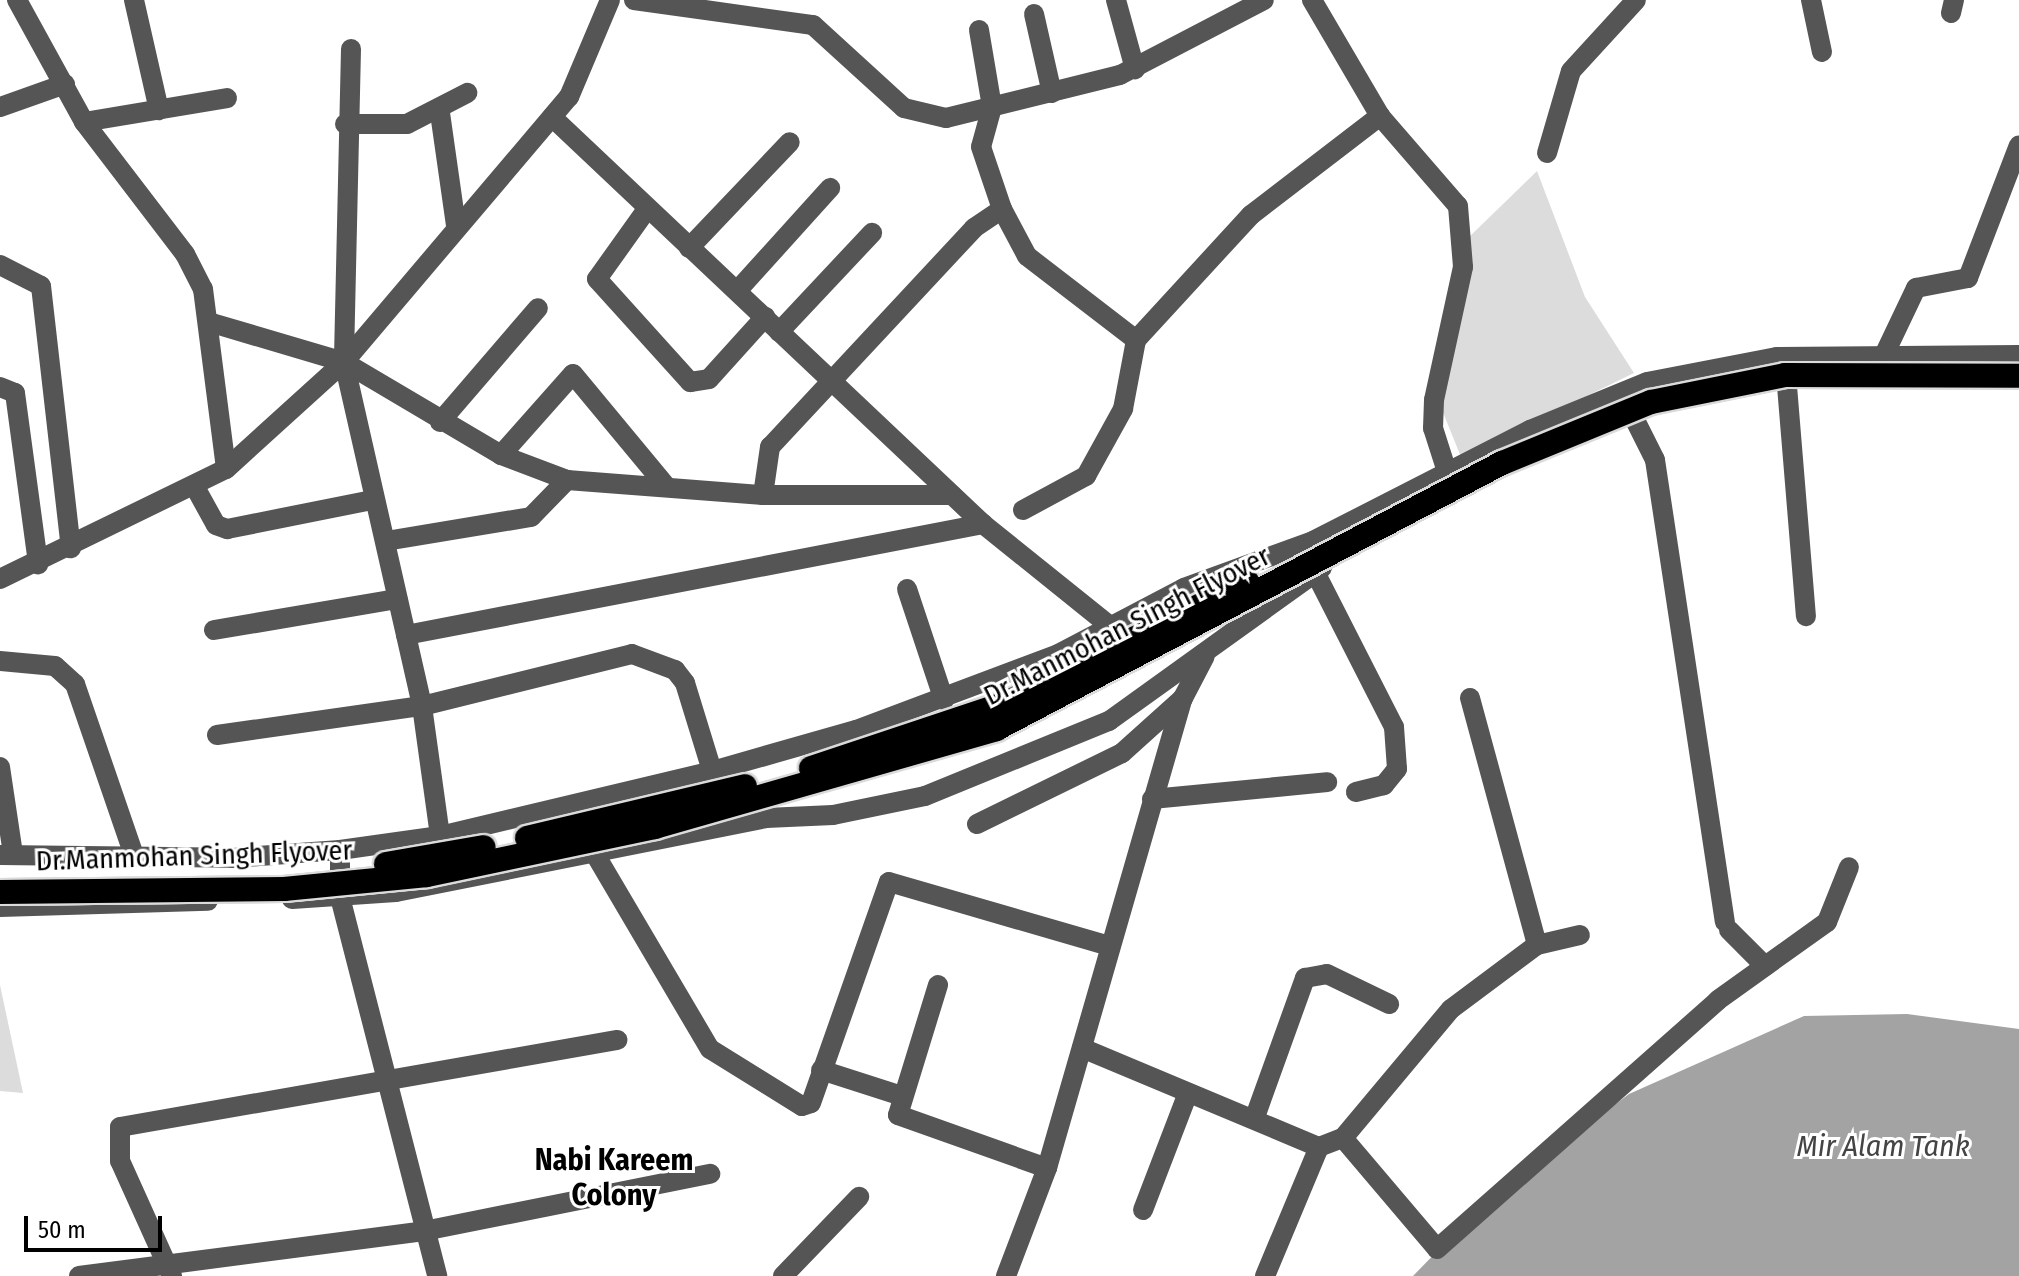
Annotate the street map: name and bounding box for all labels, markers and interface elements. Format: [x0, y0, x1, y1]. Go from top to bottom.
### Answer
street label: Dr.Manmohan Singh Flyover [978, 539, 1276, 713]
street label: Dr.Manmohan Singh Flyover [35, 834, 353, 878]
water label: Mir Alam Tank [1796, 1128, 1970, 1164]
district label: Nabi Kareem Colony [535, 1142, 693, 1212]
scale bar [28, 1200, 166, 1250]
text: 50 m [38, 1216, 86, 1244]

